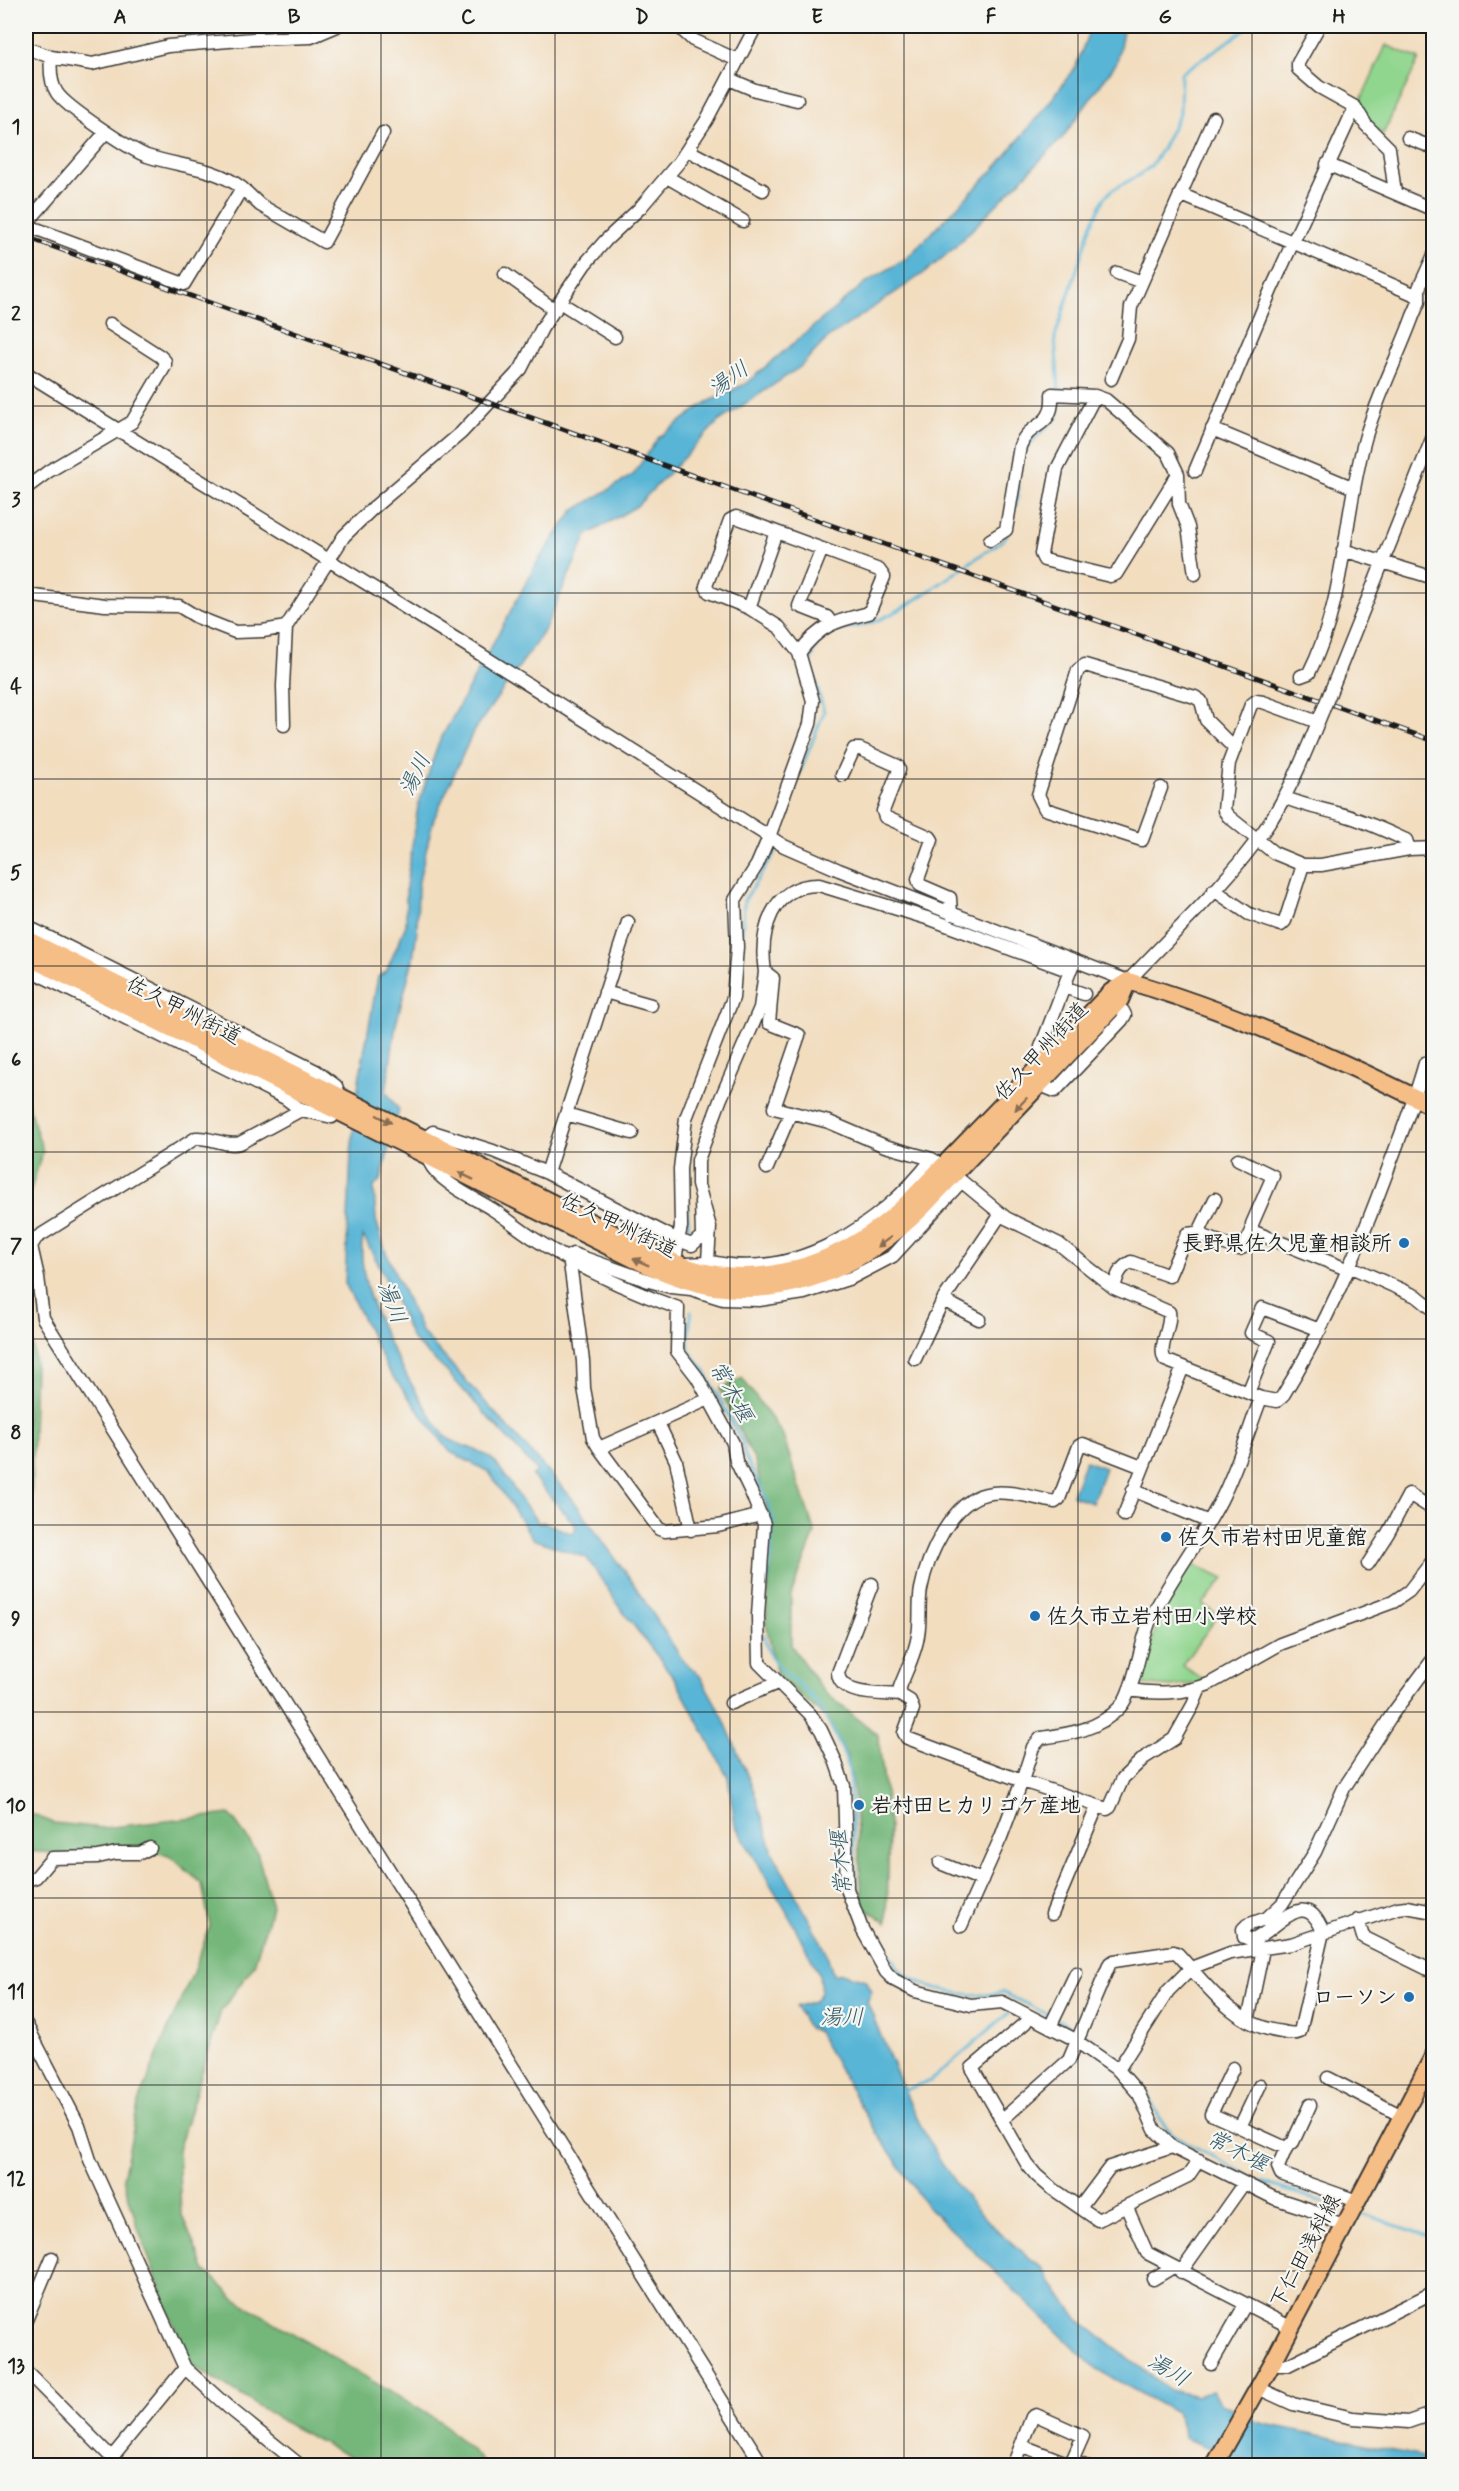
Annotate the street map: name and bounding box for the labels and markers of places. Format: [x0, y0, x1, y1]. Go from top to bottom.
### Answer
place label: 長野県佐久児童相談所 [1182, 1230, 1392, 1258]
marker: 長野県佐久児童相談所 [1397, 1236, 1411, 1250]
place label: 佐久市岩村田児童館 [1178, 1524, 1367, 1552]
marker: 佐久市岩村田児童館 [1159, 1530, 1173, 1544]
place label: 佐久市立岩村田小学校 [1047, 1603, 1257, 1631]
marker: 佐久市立岩村田小学校 [1028, 1609, 1042, 1623]
place label: 岩村田ヒカリゴケ産地 [871, 1792, 1081, 1820]
marker: 岩村田ヒカリゴケ産地 [852, 1798, 866, 1812]
place label: ローソン [1313, 1984, 1397, 2012]
marker: ローソン [1402, 1990, 1416, 2004]

